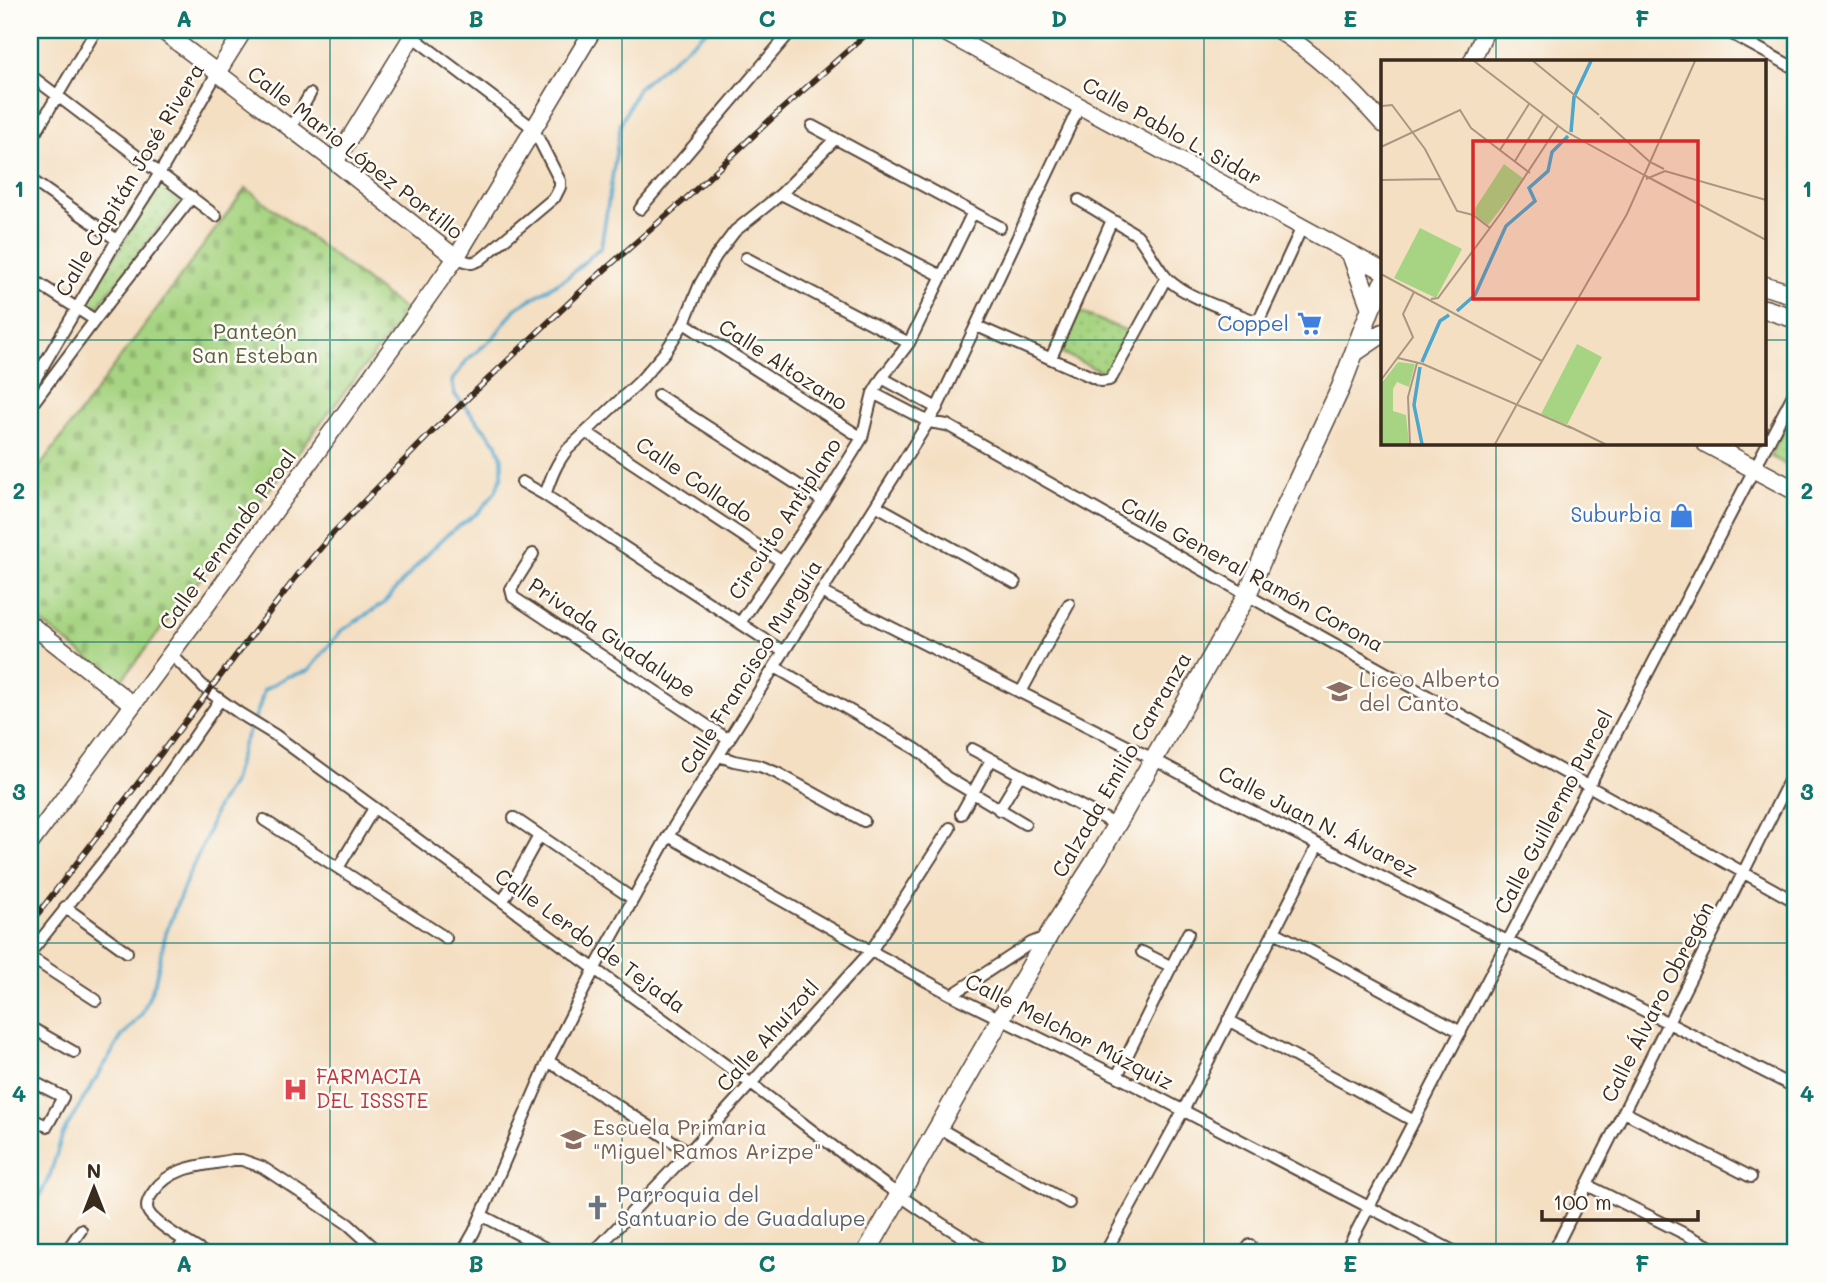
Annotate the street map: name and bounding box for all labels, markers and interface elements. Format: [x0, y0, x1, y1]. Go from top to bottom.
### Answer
text: A [176, 3, 192, 33]
text: B [468, 3, 484, 33]
text: C [758, 3, 776, 33]
text: D [1051, 3, 1067, 33]
text: E [1343, 3, 1357, 33]
text: F [1635, 3, 1649, 33]
street label: Calle Capitán José Rivera [48, 57, 209, 301]
street label: Calle Mario López Portillo [243, 59, 469, 245]
inset map [1381, 60, 1766, 444]
street label: Calle Pablo L. Sidar [1078, 70, 1267, 191]
text: 1 [14, 173, 24, 203]
text: 1 [1802, 173, 1812, 203]
place label: Coppel [1217, 309, 1289, 336]
supermarket icon: Coppel [1295, 310, 1323, 338]
street label: Calle Altozano [714, 312, 854, 416]
park label: Panteón San Esteban [192, 317, 318, 368]
street label: Calle Collado [631, 430, 758, 528]
street label: Circuito Antiplano [721, 432, 846, 604]
street label: Calle Fernando Proal [152, 444, 301, 635]
text: 2 [13, 475, 25, 505]
text: 2 [1801, 475, 1813, 505]
street label: Calle General Ramón Corona [1117, 490, 1389, 657]
place label: Suburbia [1570, 500, 1662, 527]
shop icon: Suburbia [1668, 501, 1696, 529]
street label: Calle Francisco Murguía [673, 554, 827, 778]
street label: Privada Guadalupe [524, 571, 702, 703]
street label: Calzada Emilio Carranza [1045, 647, 1196, 882]
place label: Liceo Alberto del Canto [1359, 665, 1499, 716]
school or university icon: Liceo Alberto del Canto [1325, 678, 1353, 706]
street label: Calle Guillermo Purcel [1487, 705, 1618, 918]
street label: Calle Juan N. Álvarez [1214, 759, 1423, 883]
text: 3 [12, 776, 26, 806]
text: 3 [1800, 776, 1814, 806]
street label: Calle Lerdo de Tejada [490, 861, 692, 1018]
street label: Calle Álvaro Obregón [1594, 896, 1719, 1106]
street label: Calle Melchor Múzquiz [961, 966, 1178, 1095]
street label: Calle Ahuízotl [710, 973, 824, 1097]
place label: FARMACIA DEL ISSSTE [316, 1062, 429, 1113]
hospital icon: FARMACIA DEL ISSSTE [282, 1075, 310, 1103]
text: 4 [12, 1078, 26, 1108]
text: 4 [1800, 1078, 1814, 1108]
place label: Escuela Primaria "Miguel Ramos Arizpe" [593, 1113, 821, 1164]
school or university icon: Escuela Primaria "Miguel Ramos Arizpe" [559, 1126, 587, 1154]
north arrow [60, 1154, 130, 1224]
text: N [87, 1158, 101, 1183]
scale bar [1542, 1178, 1698, 1222]
place label: Parroquia del Santuario de Guadalupe [617, 1180, 866, 1231]
text: 100 m [1553, 1188, 1612, 1215]
church icon: Parroquia del Santuario de Guadalupe [583, 1193, 611, 1221]
text: A [176, 1248, 192, 1278]
text: B [468, 1248, 484, 1278]
text: C [758, 1248, 776, 1278]
text: D [1051, 1248, 1067, 1278]
text: E [1343, 1248, 1357, 1278]
text: F [1635, 1248, 1649, 1278]

